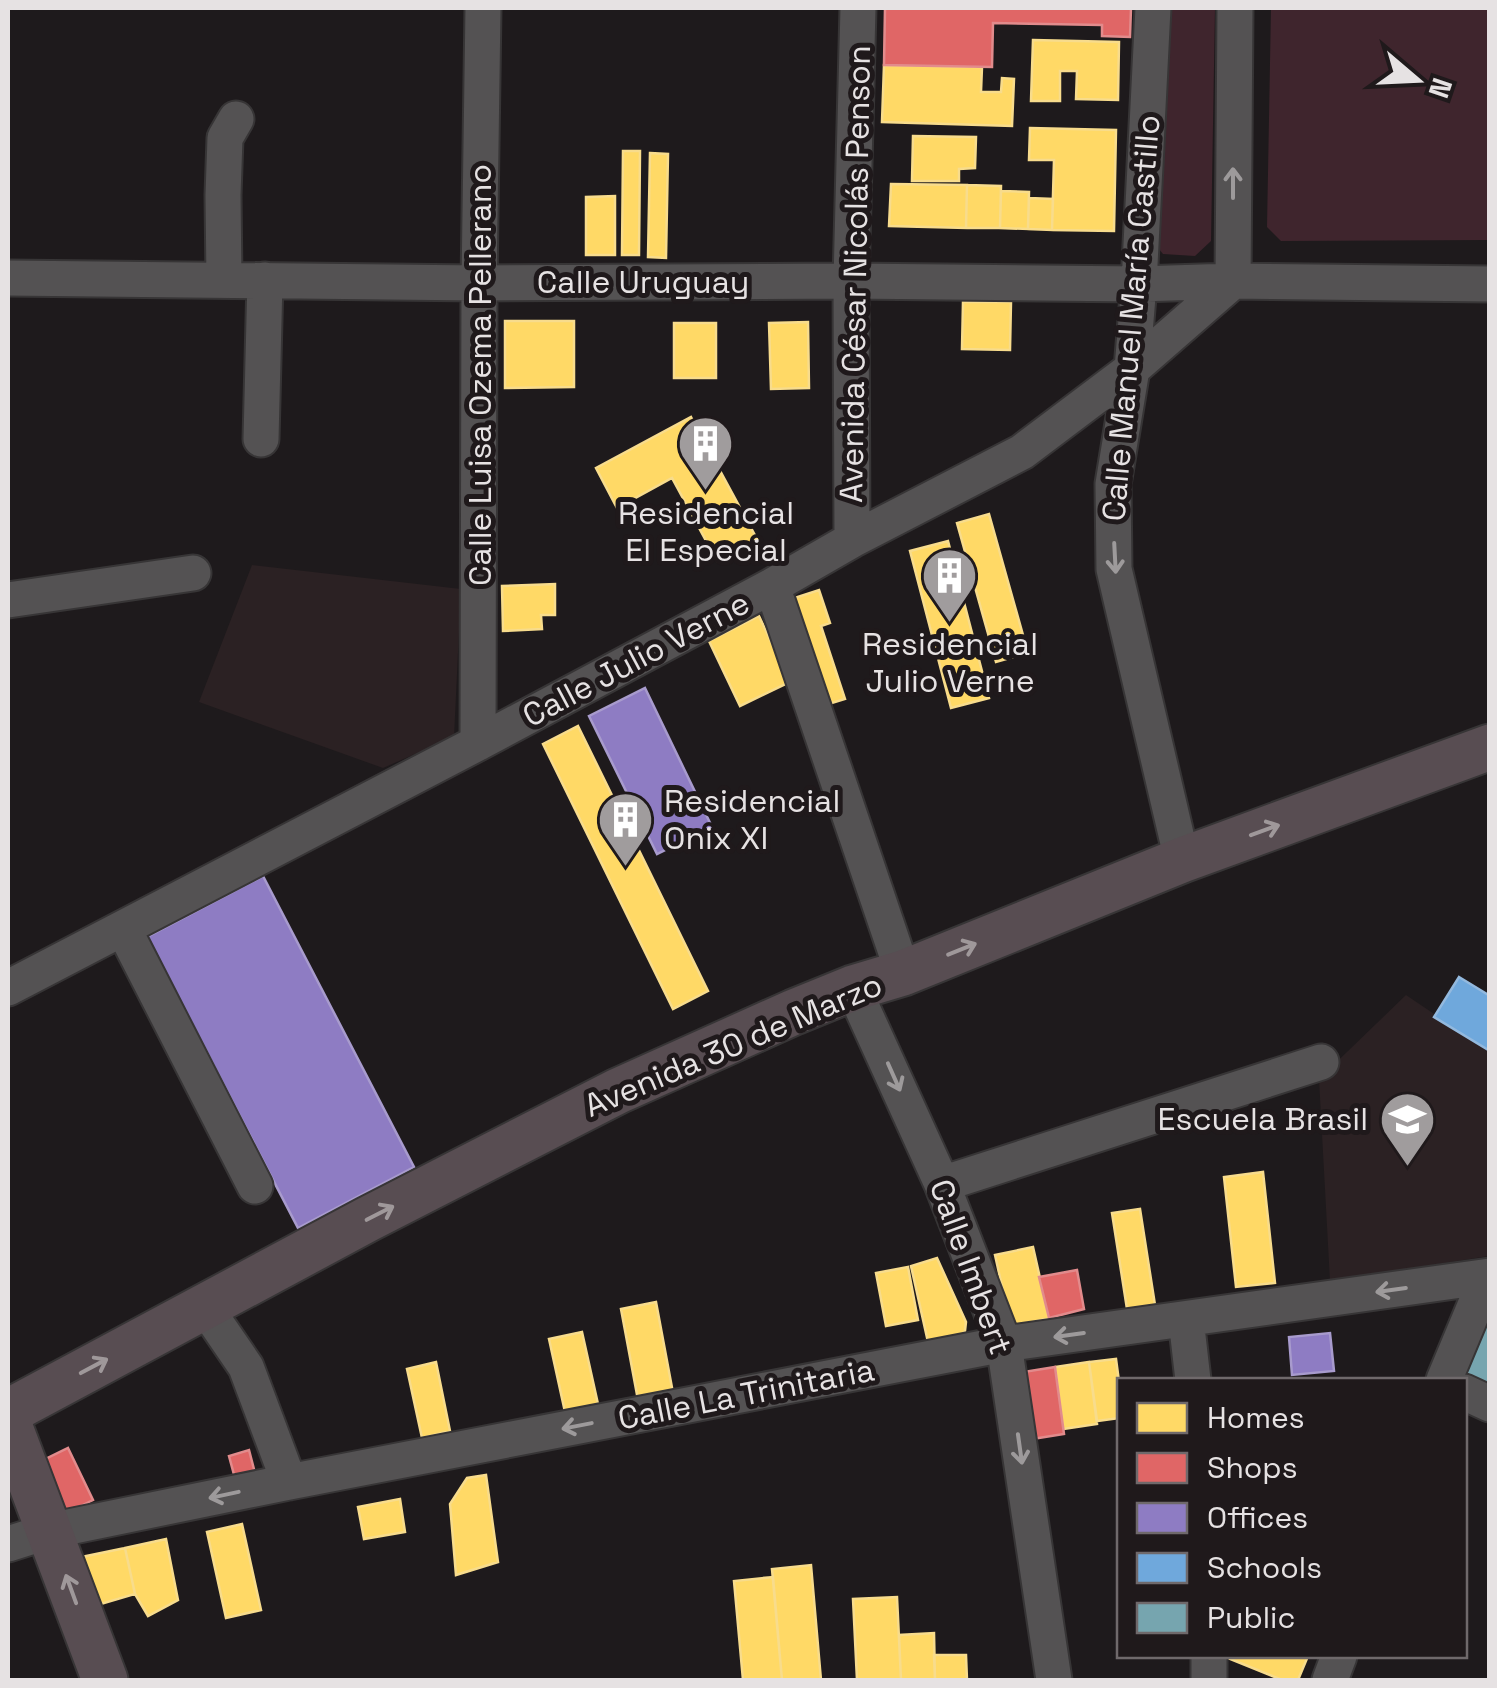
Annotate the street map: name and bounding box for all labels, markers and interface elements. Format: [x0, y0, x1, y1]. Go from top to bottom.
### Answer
north arrow [1367, 30, 1467, 130]
street label: Avenida César Nicolás Penson [831, 45, 879, 503]
text: N [1421, 73, 1461, 103]
street label: Calle Manuel María Castillo [1093, 113, 1169, 523]
street label: Calle Luisa Ozema Pellerano [460, 164, 500, 586]
one-way arrow [1224, 168, 1243, 200]
street label: Calle Uruguay [537, 262, 749, 302]
building icon: Residencial El Especial [676, 414, 736, 493]
place label: Residencial El Especial [618, 493, 794, 570]
one-way arrow [1106, 541, 1125, 573]
building icon: Residencial Julio Verne [920, 545, 980, 624]
street label: Calle Julio Verne [516, 582, 756, 736]
place label: Residencial Julio Verne [862, 624, 1038, 701]
place label: Residencial Onix XI [664, 781, 840, 858]
building icon: Residencial Onix XI [595, 789, 655, 868]
one-way arrow [1248, 820, 1279, 838]
one-way arrow [946, 938, 977, 956]
street label: Avenida 30 de Marzo [578, 964, 888, 1126]
one-way arrow [886, 1061, 904, 1092]
school or university icon: Escuela Brasil [1377, 1089, 1437, 1168]
place label: Escuela Brasil [1158, 1099, 1368, 1139]
street label: Calle Imbert [921, 1174, 1021, 1360]
one-way arrow [365, 1203, 395, 1222]
one-way arrow [1375, 1282, 1407, 1300]
one-way arrow [1053, 1327, 1086, 1345]
street label: Calle La Trinitaria [614, 1350, 878, 1438]
one-way arrow [78, 1356, 108, 1376]
legend [1117, 1378, 1467, 1658]
text: Homes [1207, 1398, 1305, 1437]
one-way arrow [562, 1418, 594, 1437]
one-way arrow [1011, 1432, 1029, 1465]
text: Shops [1207, 1448, 1297, 1487]
one-way arrow [209, 1487, 241, 1506]
text: Offices [1207, 1498, 1308, 1537]
text: Schools [1207, 1548, 1322, 1587]
one-way arrow [61, 1574, 79, 1605]
text: Public [1207, 1598, 1295, 1637]

